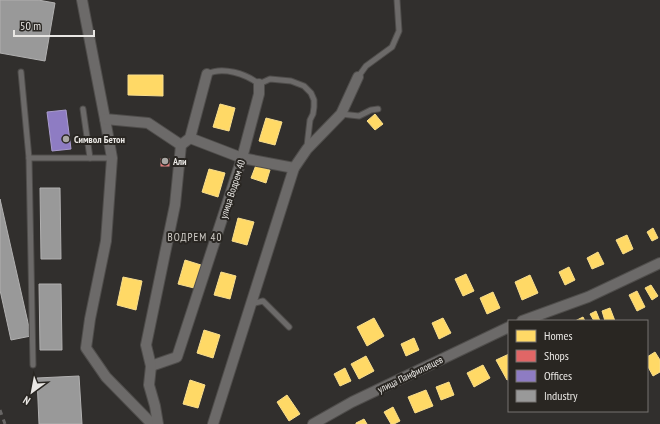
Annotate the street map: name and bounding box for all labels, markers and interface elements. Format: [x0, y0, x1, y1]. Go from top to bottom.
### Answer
scale bar [14, 12, 94, 38]
text: 50 m [20, 18, 41, 33]
place label: Символ Бетон [74, 133, 126, 146]
marker: Символ Бетон [61, 134, 71, 144]
place label: Али [172, 155, 187, 168]
marker: Али [160, 156, 170, 166]
street label: улица Водрем 40 [217, 158, 248, 220]
district label: ВОДРЕМ 40 [168, 230, 222, 244]
legend [508, 320, 648, 412]
text: Homes [544, 328, 572, 343]
text: Shops [544, 348, 569, 363]
street label: улица Панфиловцев [375, 353, 445, 396]
text: Offices [544, 368, 572, 383]
north arrow [12, 372, 52, 412]
text: Industry [544, 388, 578, 403]
text: N [20, 393, 33, 408]

